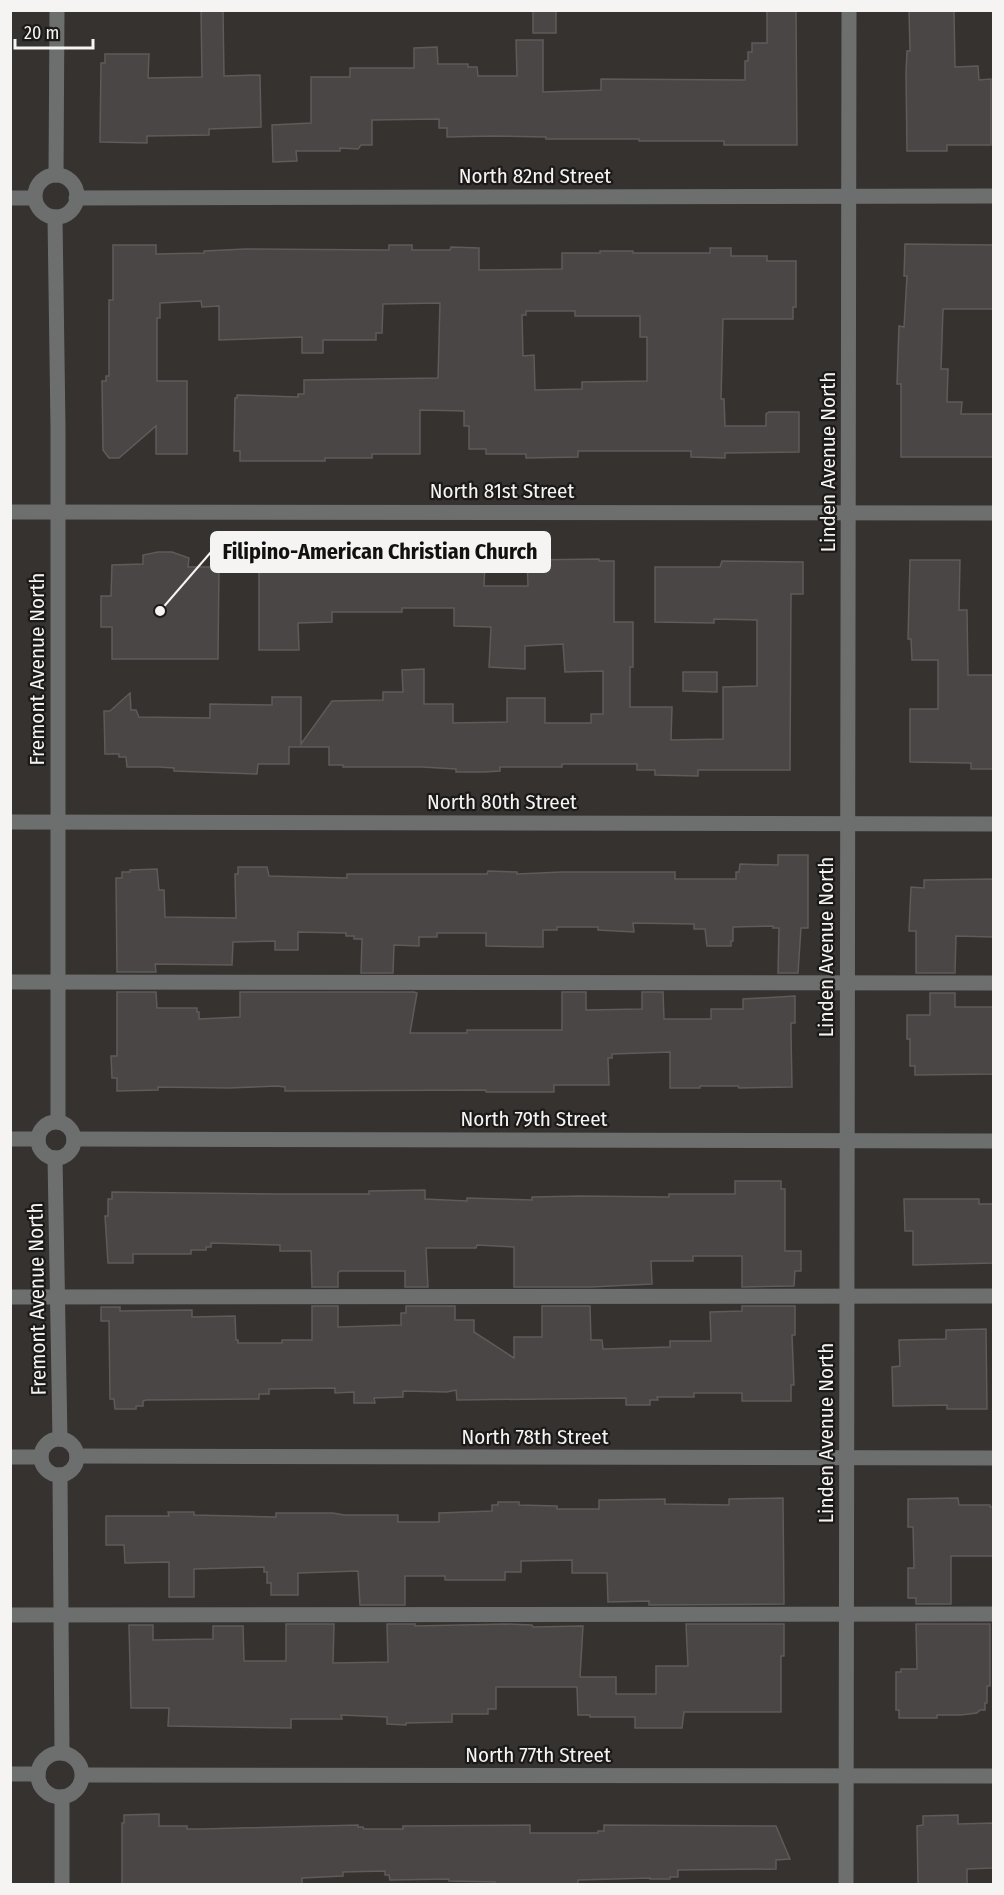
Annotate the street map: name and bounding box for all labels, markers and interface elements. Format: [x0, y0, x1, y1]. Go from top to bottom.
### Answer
scale bar [15, 12, 93, 50]
text: 20 m [24, 22, 59, 44]
street label: North 82nd Street [459, 163, 611, 189]
street label: Linden Avenue North [815, 372, 841, 552]
street label: North 81st Street [430, 478, 574, 504]
callout: Filipino-American Christian Church [211, 532, 550, 572]
text: Filipino-American Christian Church [222, 538, 538, 565]
street label: Fremont Avenue North [24, 573, 50, 765]
street label: North 80th Street [427, 789, 577, 815]
street label: Linden Avenue North [813, 857, 839, 1037]
street label: North 79th Street [461, 1106, 608, 1132]
street label: Fremont Avenue North [22, 1202, 52, 1396]
street label: Linden Avenue North [813, 1343, 839, 1523]
street label: North 78th Street [461, 1424, 609, 1450]
street label: North 77th Street [465, 1742, 611, 1768]

